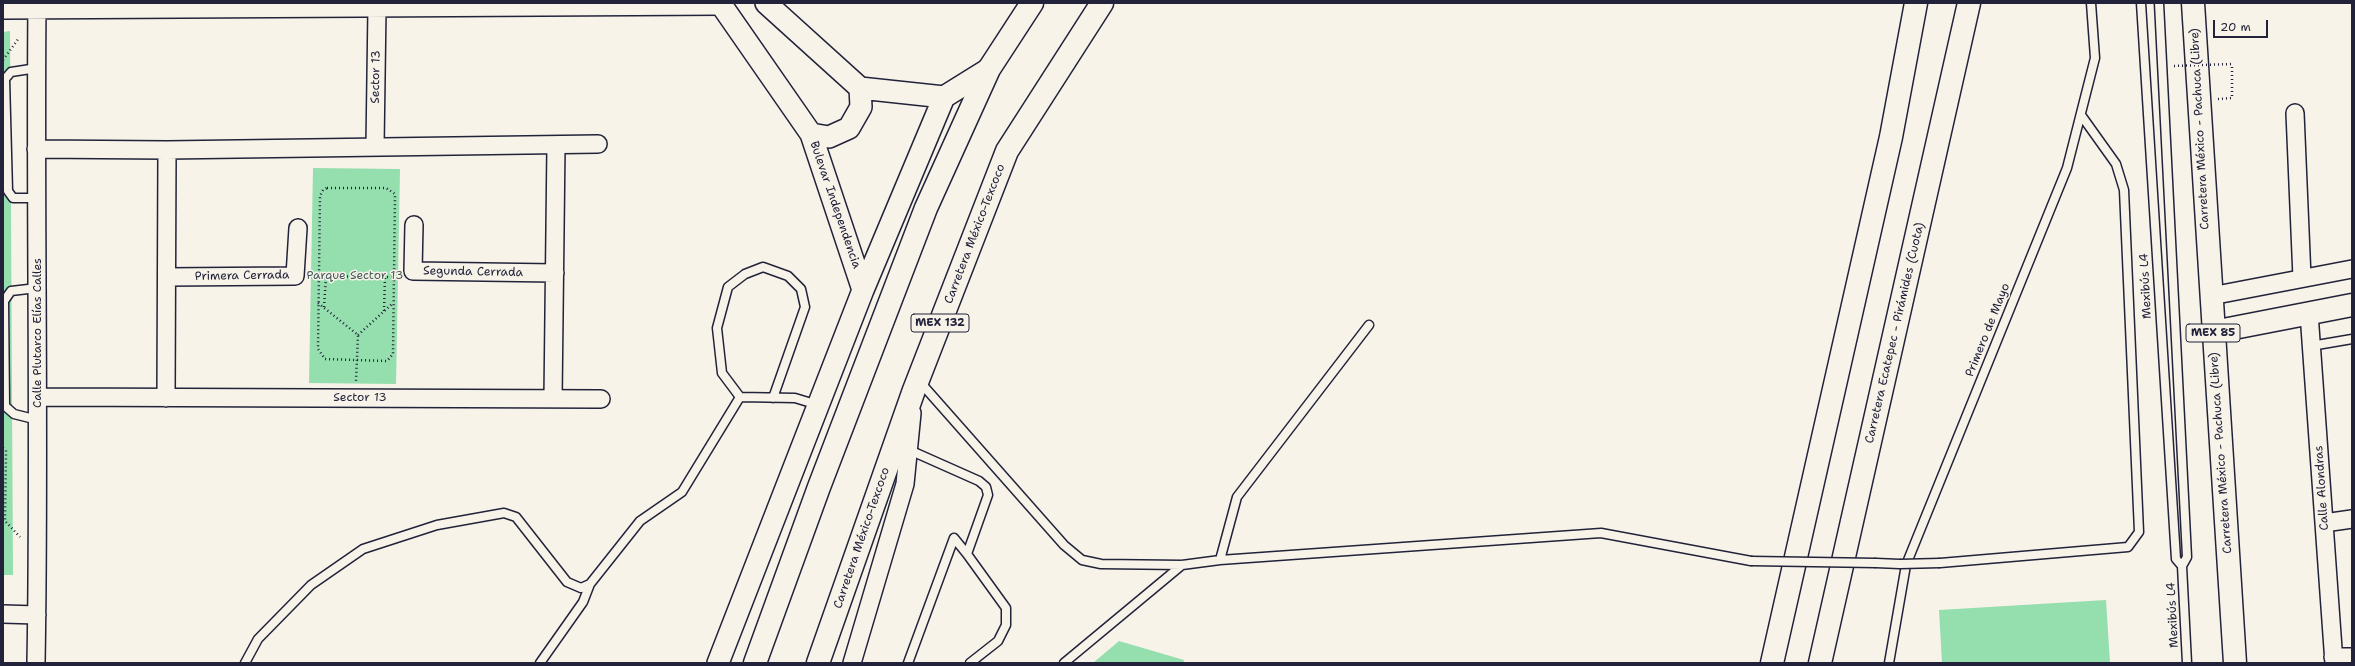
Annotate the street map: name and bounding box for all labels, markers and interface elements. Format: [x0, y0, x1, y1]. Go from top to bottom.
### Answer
scale bar [2215, 12, 2270, 38]
text: 20 m [2220, 19, 2251, 35]
street label: Carretera México - Pachuca (Libre) [2188, 28, 2212, 230]
street label: Sector 13 [368, 50, 384, 104]
street label: Bulevar Independencia [806, 139, 864, 271]
street label: Carretera México-Texcoco [942, 162, 1008, 306]
street label: Carretera Ecatepec - Pirámides (Cuota) [1863, 221, 1927, 445]
street label: Mexibús L4 [2137, 253, 2155, 319]
street label: Calle Plutarco Elías Calles [31, 258, 45, 408]
street label: Segunda Cerrada [423, 264, 523, 280]
street label: Primera Cerrada [194, 268, 290, 284]
park label: Parque Sector 13 [307, 269, 403, 283]
street label: Primero de Mayo [1963, 281, 2013, 379]
road number: MEX 132 [911, 314, 969, 332]
road number: MEX 85 [2186, 324, 2240, 342]
street label: Carretera México - Pachuca (Libre) [2207, 352, 2235, 554]
street label: Sector 13 [333, 391, 387, 405]
street label: Calle Alondras [2312, 445, 2332, 531]
street label: Carretera México-Texcoco [831, 465, 893, 611]
street label: Mexibús L4 [2164, 582, 2182, 648]

